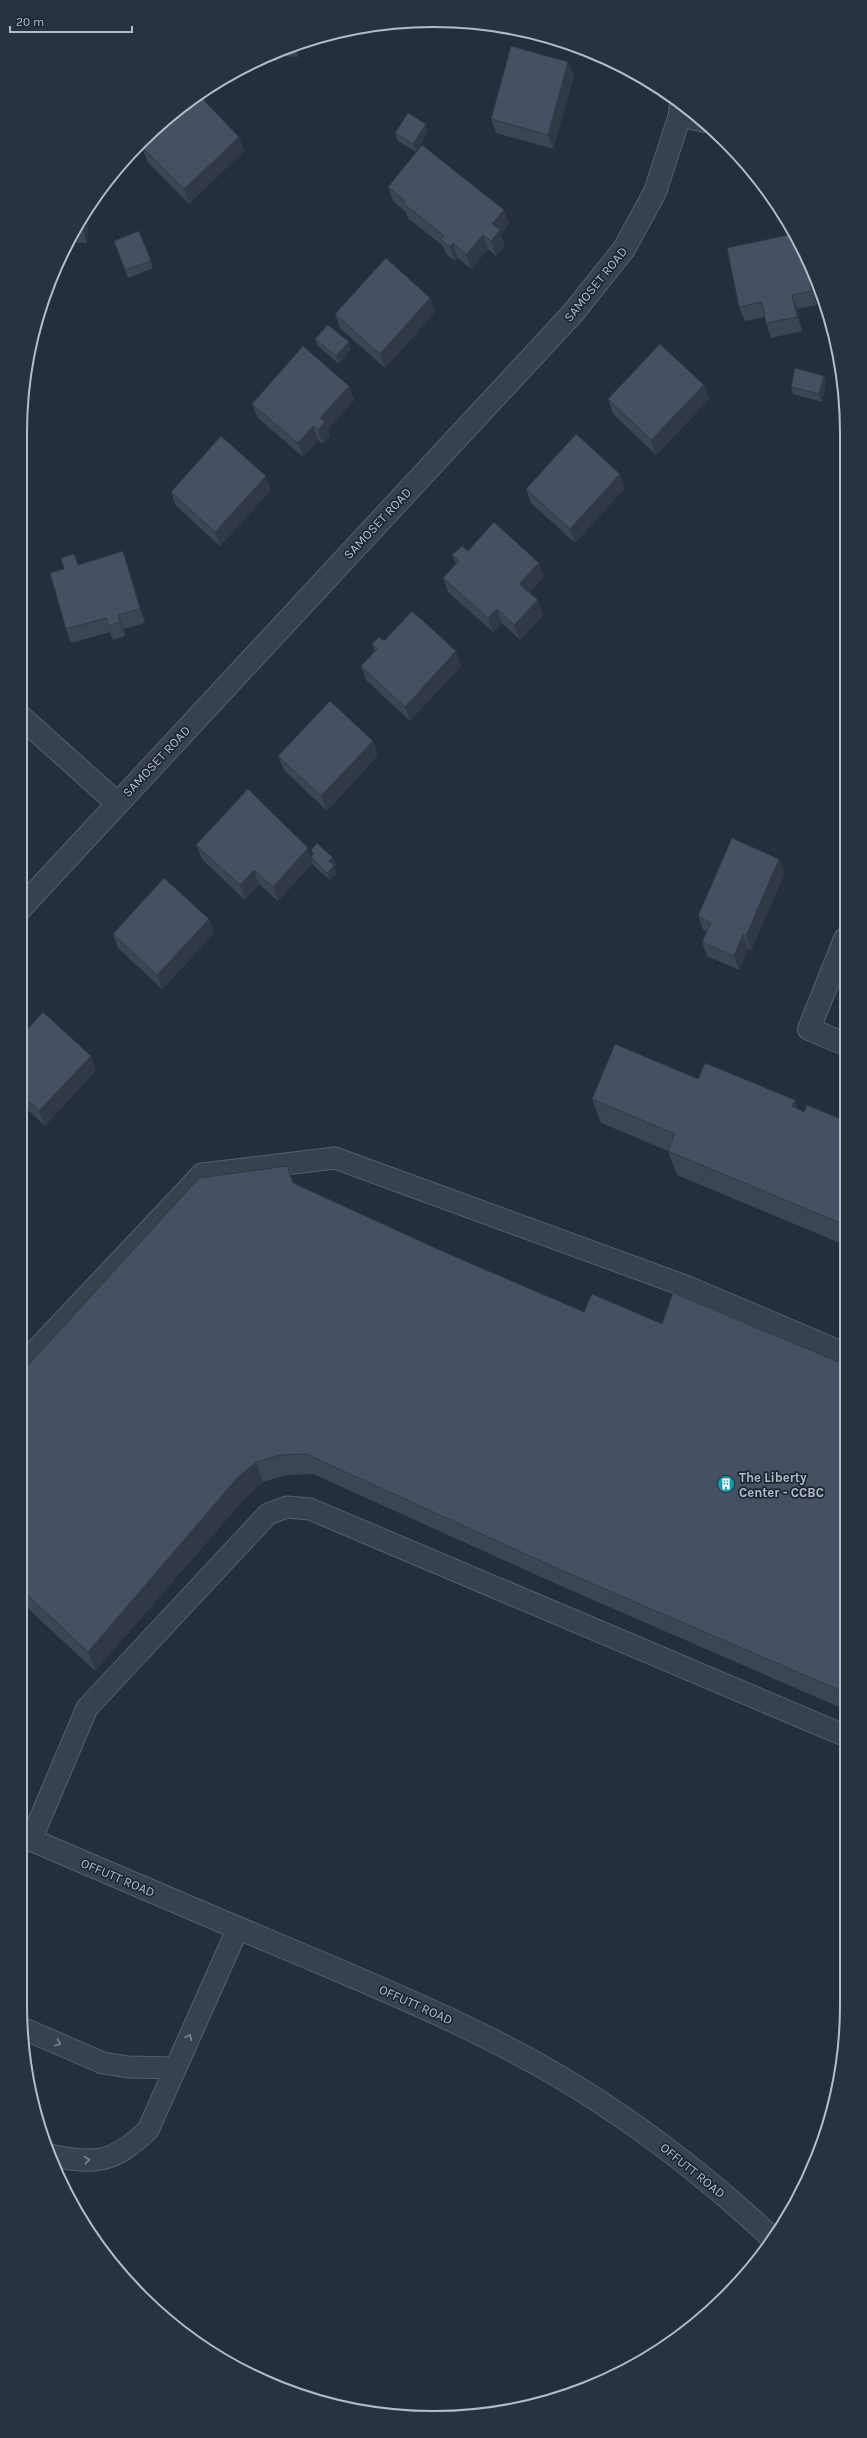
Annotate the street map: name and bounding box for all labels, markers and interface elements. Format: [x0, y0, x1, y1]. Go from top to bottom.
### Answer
scale bar [10, 8, 132, 34]
text: 20 m [16, 15, 44, 29]
street label: SAMOSET ROAD [561, 244, 630, 325]
street label: SAMOSET ROAD [341, 485, 414, 562]
street label: SAMOSET ROAD [120, 723, 193, 800]
place label: The Liberty Center - CCBC [739, 1470, 824, 1500]
building icon: The Liberty Center - CCBC [716, 1474, 736, 1494]
street label: OFFUTT ROAD [79, 1855, 157, 1900]
street label: OFFUTT ROAD [377, 1982, 455, 2027]
one-way arrow [184, 2034, 192, 2041]
one-way arrow [54, 2038, 61, 2046]
street label: OFFUTT ROAD [657, 2140, 728, 2201]
one-way arrow [84, 2156, 90, 2165]

